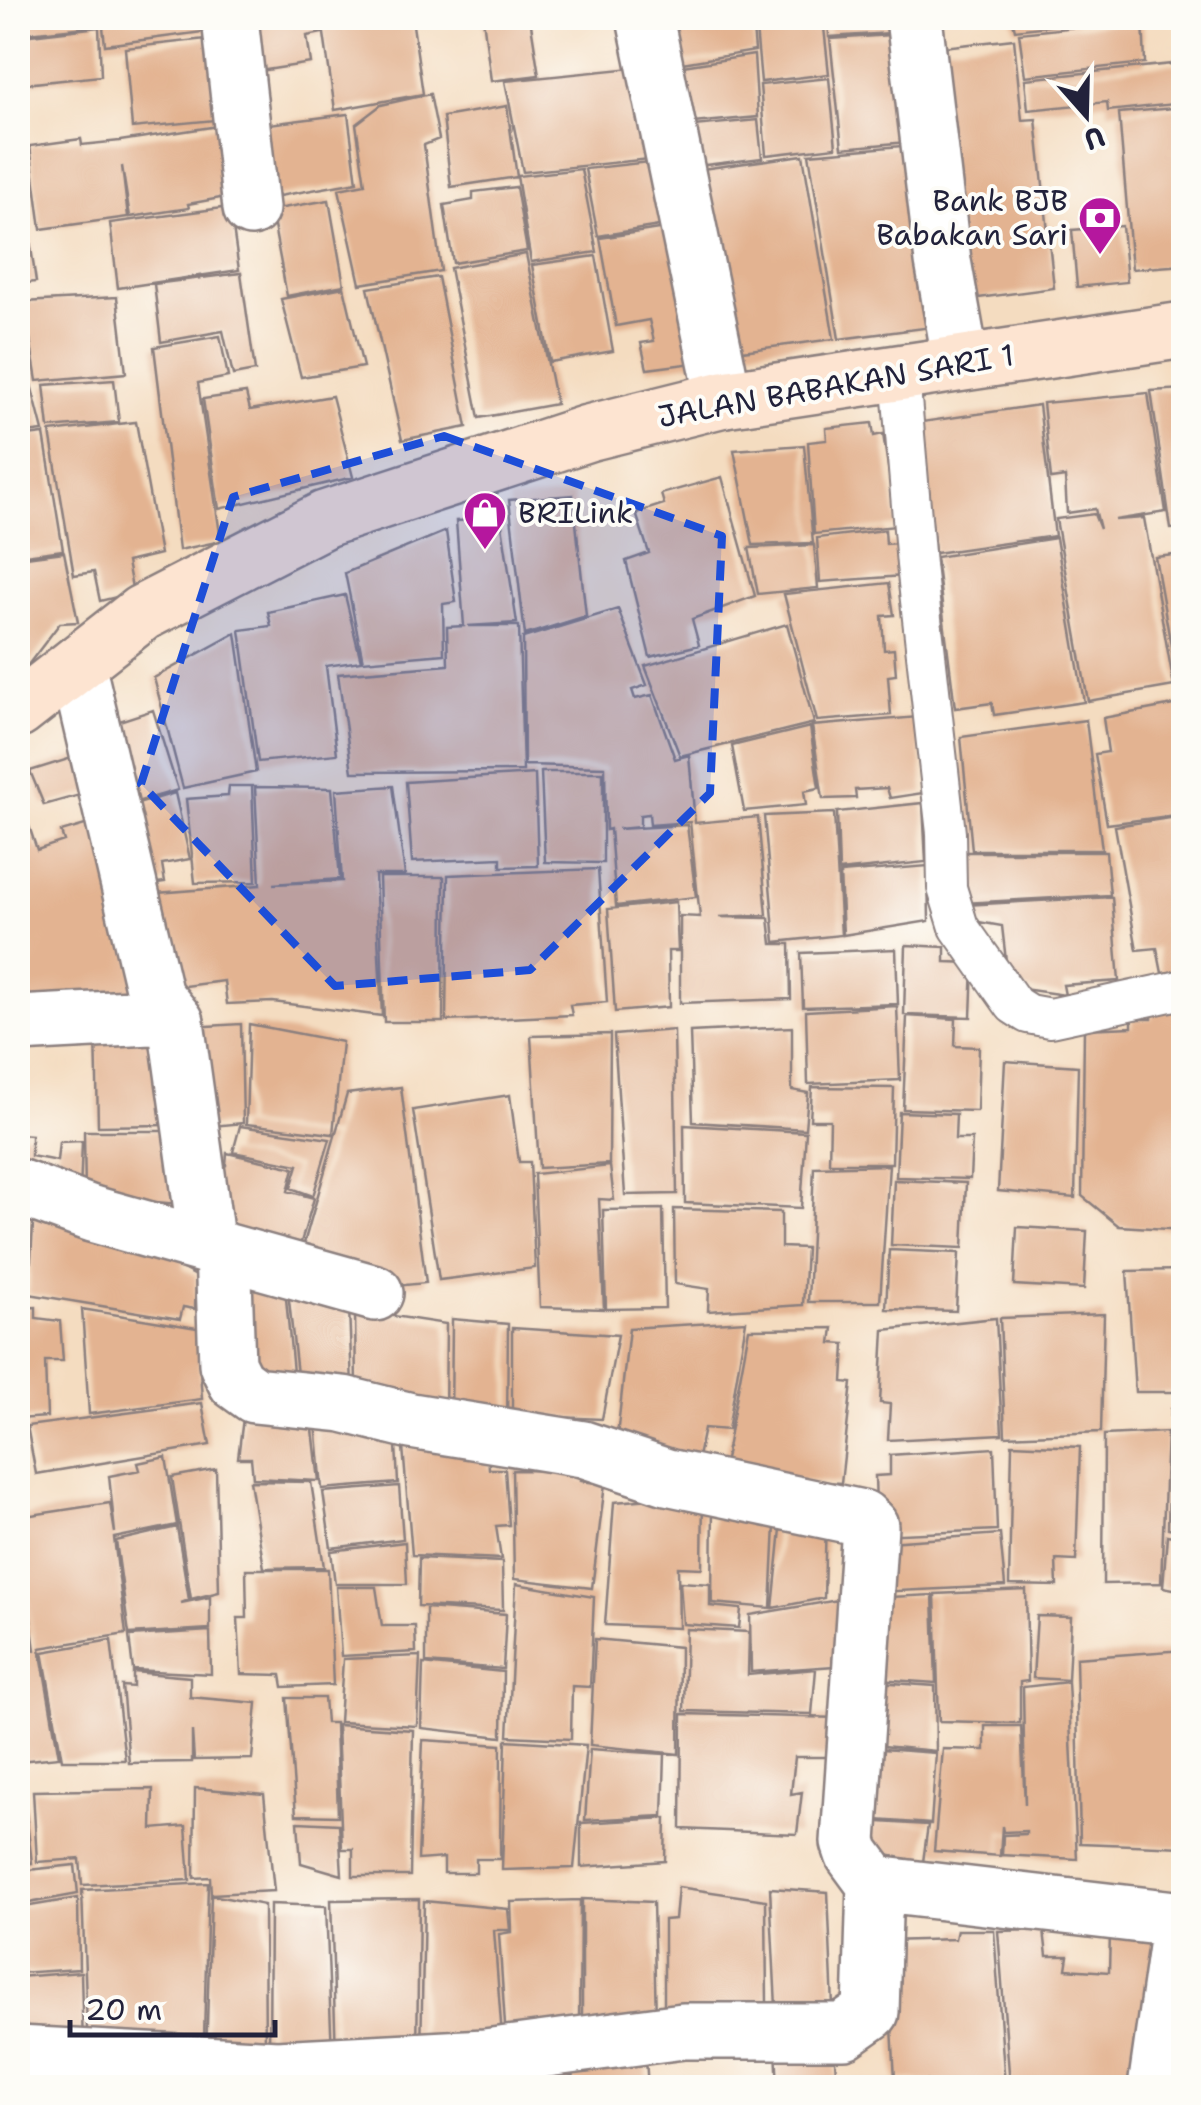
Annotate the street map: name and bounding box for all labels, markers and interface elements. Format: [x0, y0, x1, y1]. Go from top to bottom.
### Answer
north arrow [1036, 65, 1136, 165]
text: U [1079, 117, 1110, 160]
place label: Bank BJB Babakan Sari [876, 180, 1068, 255]
bank icon: Bank BJB Babakan Sari [1077, 195, 1123, 256]
street label: JALAN BABAKAN SARI 1 [655, 334, 1017, 437]
shop icon: BRILink [462, 490, 508, 551]
place label: BRILink [518, 492, 633, 533]
scale bar [70, 1975, 275, 2037]
text: 20 m [85, 1989, 162, 2030]

